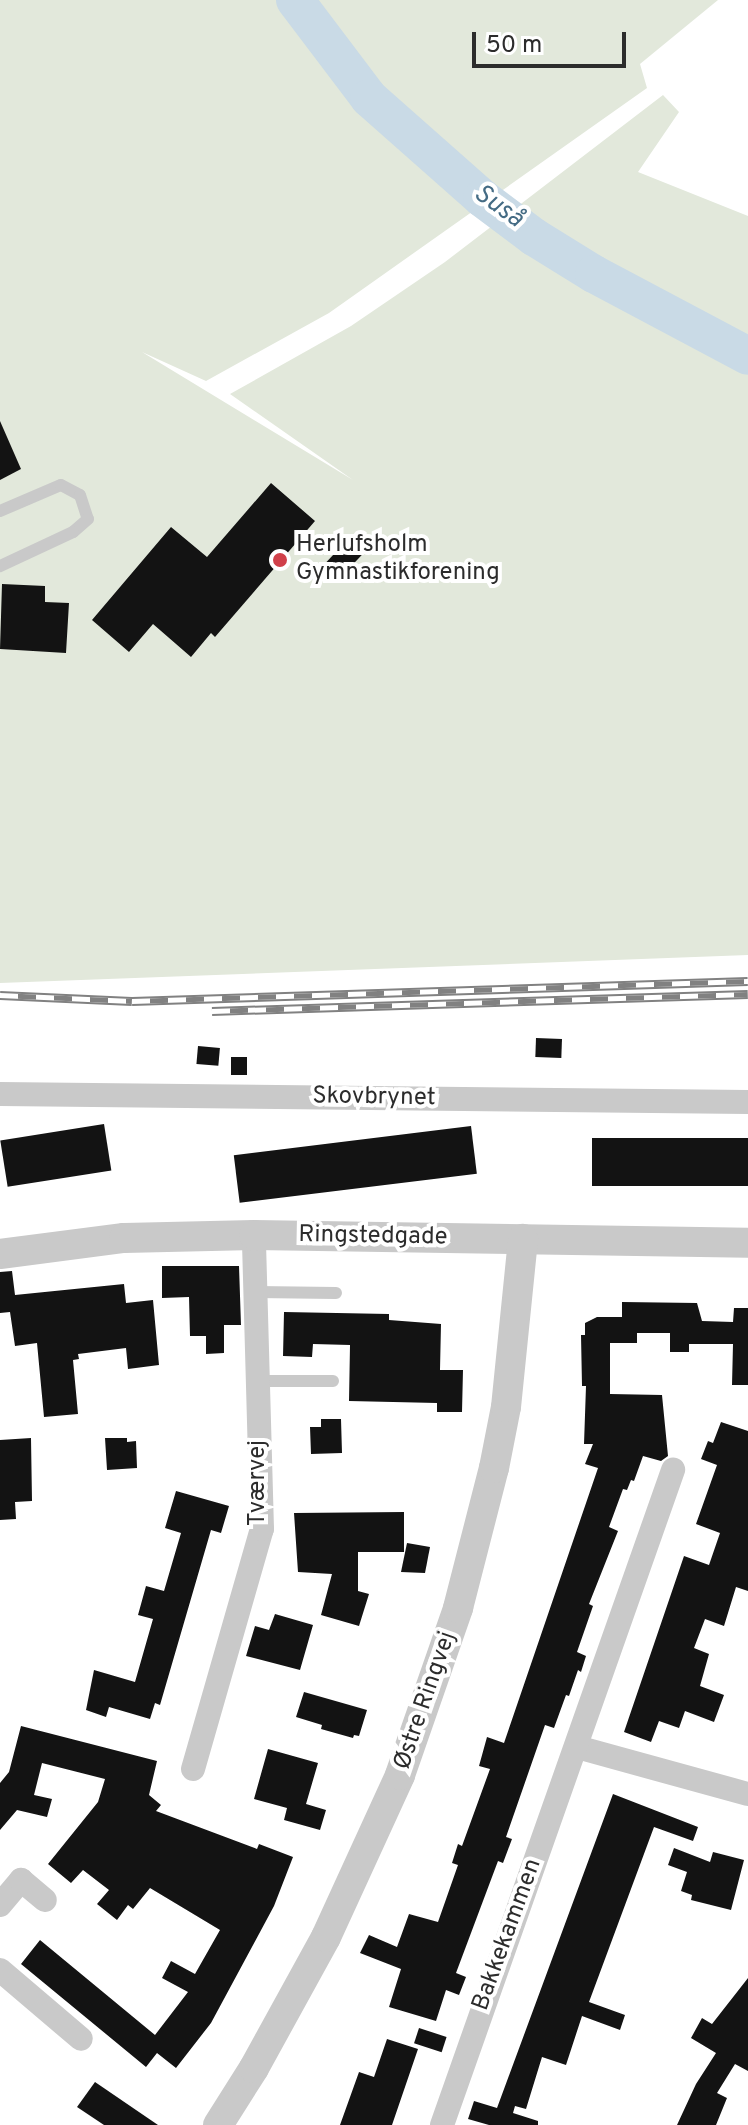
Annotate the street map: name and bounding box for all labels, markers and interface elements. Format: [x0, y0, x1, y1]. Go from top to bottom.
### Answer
scale bar [476, 16, 630, 66]
text: 50 m [486, 31, 542, 61]
water label: Suså [467, 179, 529, 235]
place label: Herlufsholm Gymnastikforening [296, 532, 500, 588]
marker: Herlufsholm Gymnastikforening [271, 551, 289, 569]
street label: Skovbrynet [312, 1083, 436, 1113]
street label: Ringstedgade [298, 1221, 448, 1253]
street label: Tværvej [245, 1440, 273, 1526]
street label: Østre Ringvej [389, 1628, 463, 1774]
street label: Bakkekammen [467, 1855, 549, 2015]

